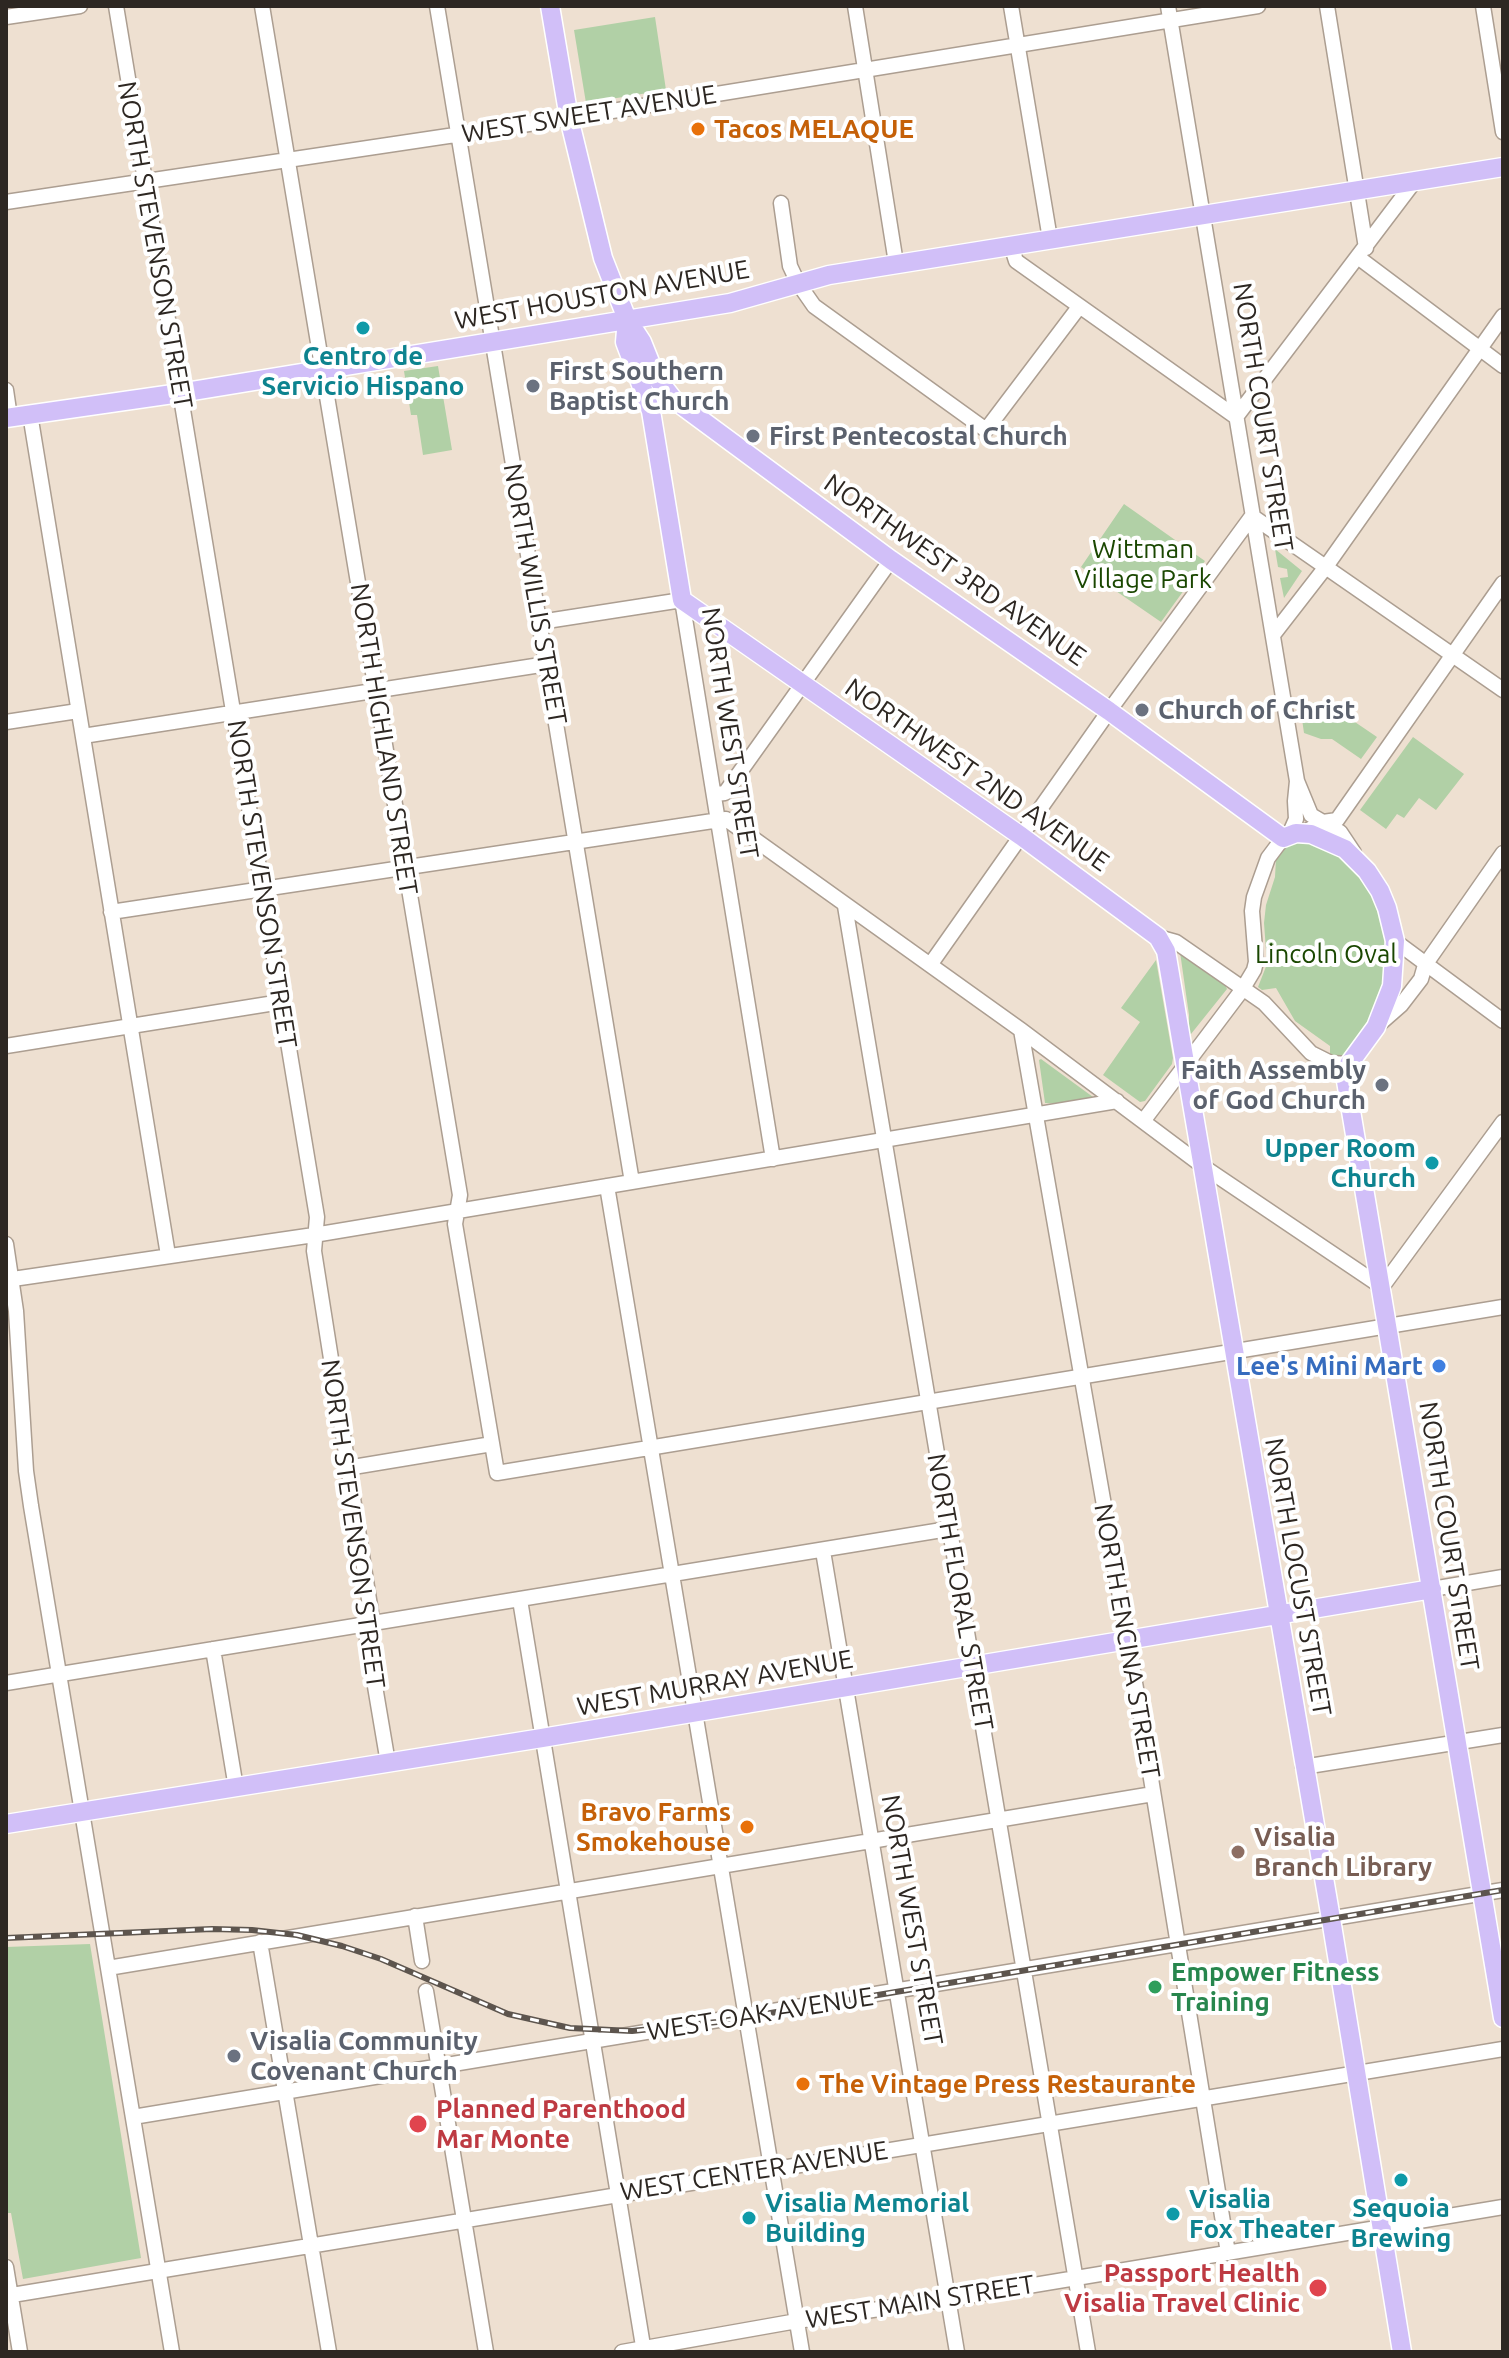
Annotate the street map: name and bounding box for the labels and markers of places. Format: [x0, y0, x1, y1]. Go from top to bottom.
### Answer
place label: Tacos MELAQUE [714, 113, 914, 145]
marker: Tacos MELAQUE [689, 120, 707, 138]
marker: Centro de Servicio Hispano [354, 319, 372, 337]
place label: Centro de Servicio Hispano [261, 340, 465, 402]
place label: First Southern Baptist Church [549, 355, 729, 416]
marker: First Southern Baptist Church [524, 377, 542, 395]
place label: First Pentecostal Church [769, 420, 1068, 452]
marker: First Pentecostal Church [744, 427, 762, 445]
place label: Church of Christ [1158, 694, 1355, 726]
marker: Church of Christ [1133, 701, 1151, 719]
place label: Faith Assembly of God Church [1181, 1054, 1366, 1116]
marker: Faith Assembly of God Church [1373, 1076, 1391, 1094]
place label: Upper Room Church [1265, 1132, 1416, 1194]
marker: Upper Room Church [1423, 1154, 1441, 1172]
place label: Lee's Mini Mart [1236, 1350, 1423, 1382]
marker: Lee's Mini Mart [1430, 1357, 1448, 1375]
place label: Bravo Farms Smokehouse [576, 1796, 731, 1858]
marker: Bravo Farms Smokehouse [738, 1818, 756, 1836]
place label: Visalia Branch Library [1254, 1821, 1432, 1882]
marker: Visalia Branch Library [1229, 1843, 1247, 1861]
place label: Empower Fitness Training [1171, 1956, 1380, 2018]
marker: Empower Fitness Training [1146, 1978, 1164, 1996]
place label: Visalia Community Covenant Church [250, 2025, 478, 2086]
marker: Visalia Community Covenant Church [225, 2047, 243, 2065]
place label: The Vintage Press Restaurante [819, 2068, 1196, 2100]
marker: The Vintage Press Restaurante [794, 2075, 812, 2093]
place label: Planned Parenthood Mar Monte [436, 2093, 686, 2154]
marker: Planned Parenthood Mar Monte [407, 2113, 429, 2135]
marker: Sequoia Brewing [1392, 2171, 1410, 2189]
place label: Visalia Fox Theater [1189, 2183, 1335, 2244]
place label: Visalia Memorial Building [765, 2187, 969, 2248]
place label: Sequoia Brewing [1351, 2192, 1451, 2254]
marker: Visalia Fox Theater [1164, 2205, 1182, 2223]
marker: Visalia Memorial Building [740, 2209, 758, 2227]
place label: Passport Health Visalia Travel Clinic [1064, 2257, 1300, 2318]
marker: Passport Health Visalia Travel Clinic [1307, 2277, 1329, 2299]

